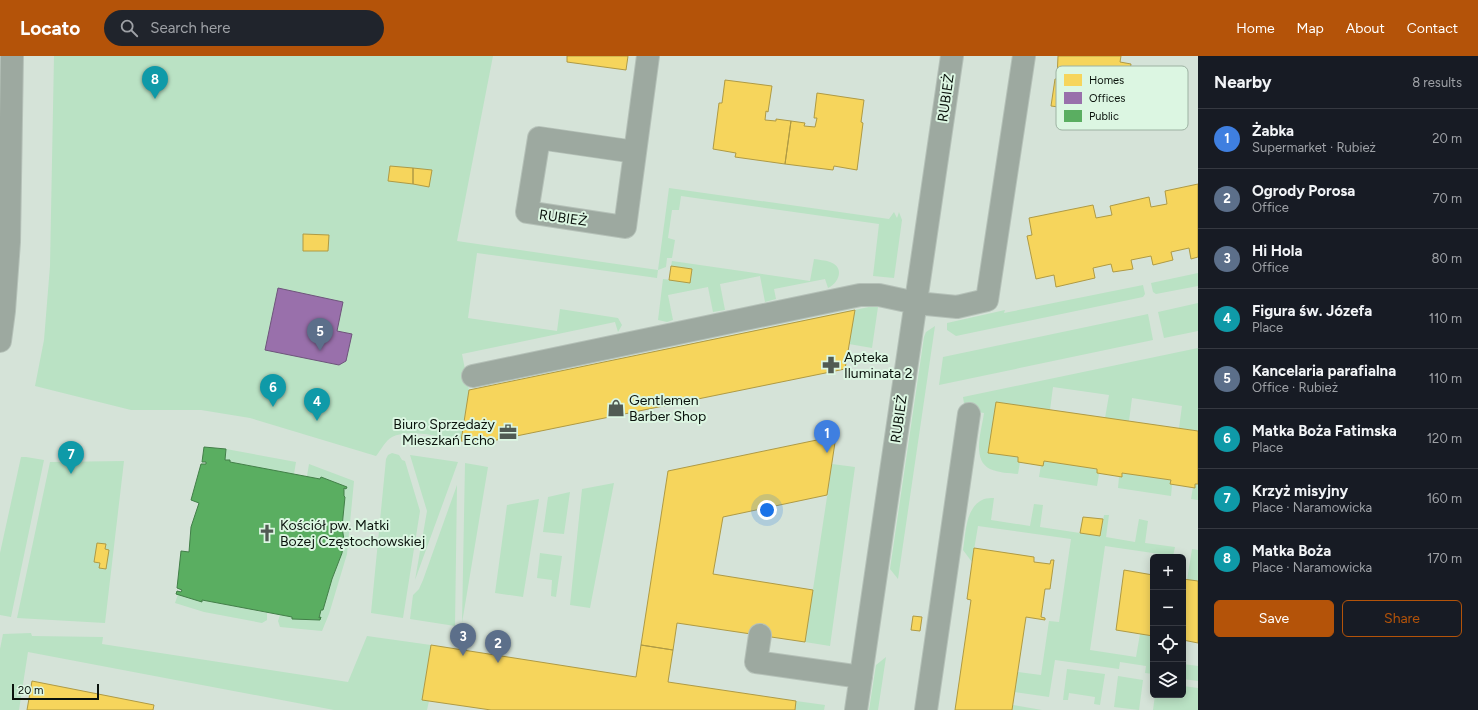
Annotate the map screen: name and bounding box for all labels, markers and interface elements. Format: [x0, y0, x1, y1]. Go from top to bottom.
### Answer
search box [104, 10, 384, 46]
text: Locato [20, 17, 80, 40]
icon: search [118, 17, 140, 39]
text: Search here [150, 19, 230, 37]
text: Home [1236, 20, 1275, 37]
text: Map [1297, 20, 1324, 37]
text: About [1346, 20, 1385, 37]
text: Contact [1407, 20, 1458, 37]
pin: 8 [142, 66, 168, 99]
legend [1056, 66, 1188, 130]
text: Nearby [1214, 72, 1272, 92]
street label: RUBIEŻ [934, 73, 958, 123]
text: Homes [1089, 74, 1124, 87]
text: 8 results [1412, 75, 1462, 90]
text: Offices [1089, 92, 1125, 105]
text: Public [1089, 110, 1119, 123]
text: Żabka [1252, 122, 1294, 140]
text: 1 [1224, 131, 1230, 146]
text: 20 m [1432, 131, 1462, 146]
text: Supermarket · Rubież [1252, 140, 1376, 155]
text: Ogrody Porosa [1252, 182, 1355, 200]
text: 2 [1223, 191, 1231, 206]
text: 70 m [1432, 191, 1462, 206]
text: Office [1252, 200, 1289, 215]
street label: RUBIEŻ [538, 206, 588, 230]
text: Hi Hola [1252, 242, 1302, 260]
text: 3 [1223, 251, 1231, 266]
text: 80 m [1431, 251, 1462, 266]
text: Office [1252, 260, 1289, 275]
text: Figura św. Józefa [1252, 302, 1372, 320]
text: 4 [1223, 311, 1231, 326]
text: 110 m [1429, 311, 1462, 326]
pin: 5 [307, 318, 333, 351]
text: Place [1252, 320, 1283, 335]
place label: Apteka Iluminata 2 [844, 349, 912, 382]
pharmacy icon: Apteka Iluminata 2 [821, 355, 841, 375]
text: Kancelaria parafialna [1252, 362, 1396, 380]
text: 5 [1223, 371, 1231, 386]
text: 110 m [1429, 371, 1462, 386]
pin: 6 [260, 374, 286, 407]
text: Office · Rubież [1252, 380, 1338, 395]
pin: 4 [304, 388, 330, 421]
place label: Gentlemen Barber Shop [629, 392, 706, 425]
street label: RUBIEŻ [887, 394, 911, 444]
shop icon: Gentlemen Barber Shop [606, 398, 626, 418]
place label: Biuro Sprzedaży Mieszkań Echo [393, 416, 496, 449]
pin: 1 [814, 420, 840, 453]
office icon: Biuro Sprzedaży Mieszkań Echo [498, 422, 518, 442]
text: Matka Boża Fatimska [1252, 422, 1397, 440]
text: 6 [1223, 431, 1231, 446]
text: 120 m [1427, 431, 1462, 446]
text: Place [1252, 440, 1283, 455]
pin: 7 [58, 441, 84, 474]
text: Krzyż misyjny [1252, 482, 1348, 500]
text: 7 [1223, 491, 1231, 506]
text: 160 m [1427, 491, 1462, 506]
your location [757, 500, 777, 520]
text: Place · Naramowicka [1252, 500, 1372, 515]
place label: Kościół pw. Matki Bożej Częstochowskiej [280, 517, 425, 550]
church icon: Kościół pw. Matki Bożej Częstochowskiej [257, 523, 277, 543]
text: Matka Boża [1252, 542, 1331, 560]
text: 8 [1223, 551, 1231, 566]
text: 170 m [1427, 551, 1462, 566]
map controls [1150, 554, 1186, 698]
button: + [1150, 554, 1186, 590]
text: Place · Naramowicka [1252, 560, 1372, 575]
button: − [1150, 590, 1186, 626]
button: Save [1214, 600, 1334, 637]
button: Share [1342, 600, 1462, 637]
pin: 3 [450, 623, 476, 656]
button: locate [1150, 626, 1186, 662]
pin: 2 [485, 630, 511, 663]
button: layers [1150, 662, 1186, 698]
scale bar [12, 682, 99, 701]
text: 20 m [18, 684, 43, 697]

